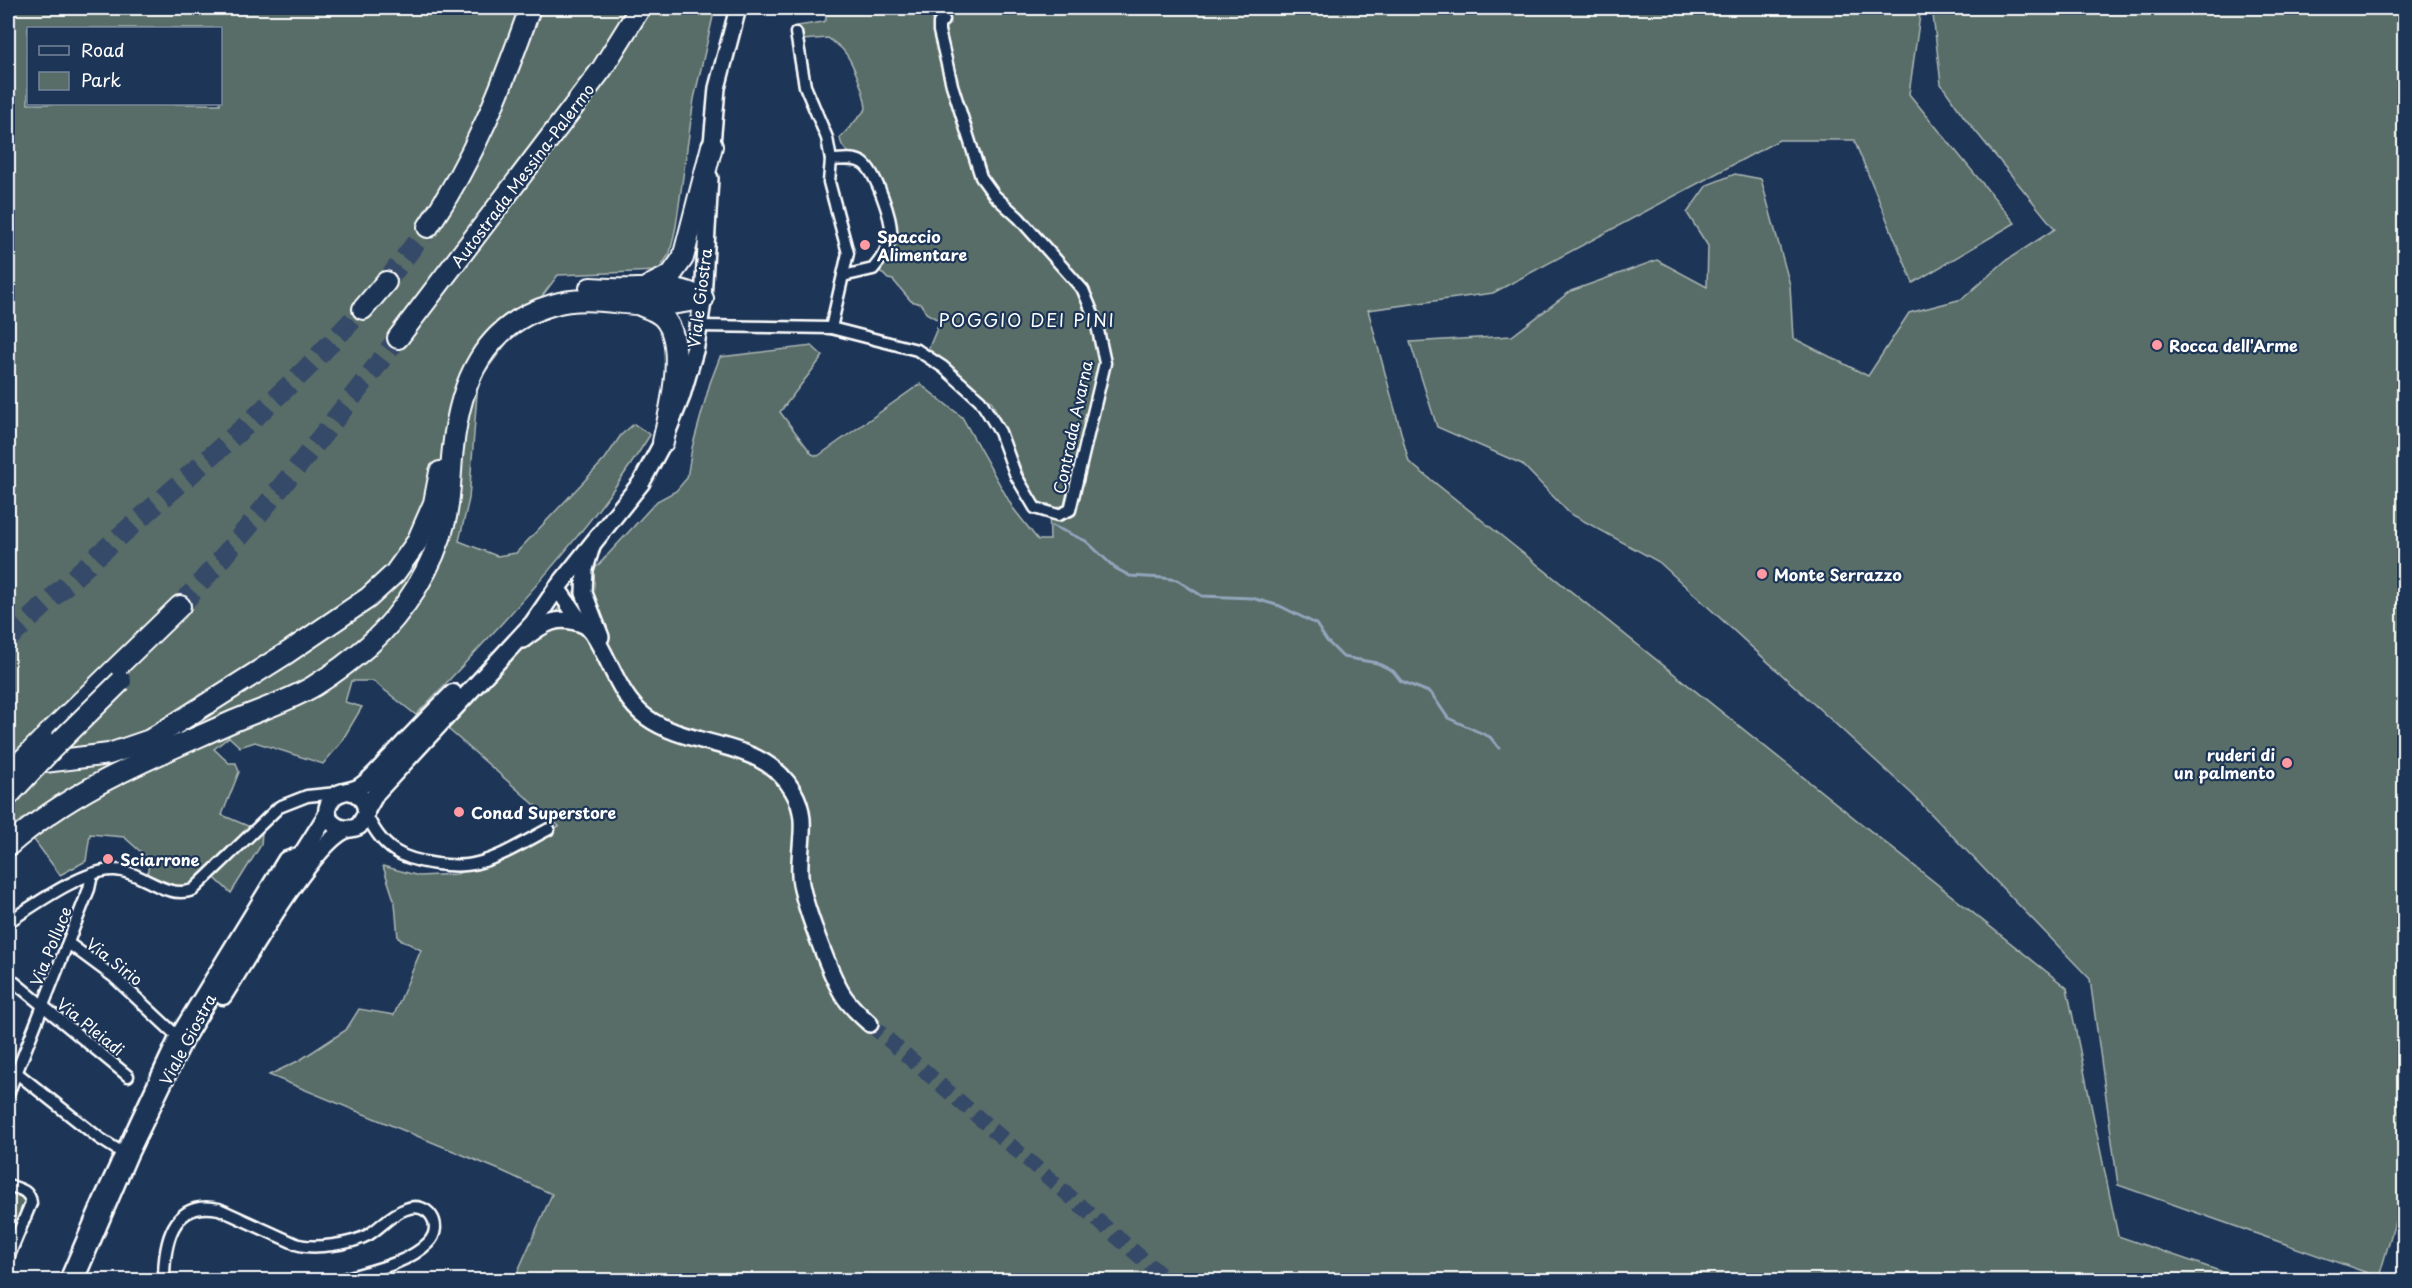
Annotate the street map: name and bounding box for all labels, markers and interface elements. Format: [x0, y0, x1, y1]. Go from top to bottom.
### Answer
legend [27, 27, 222, 105]
text: Road [81, 36, 125, 63]
text: Park [81, 66, 121, 93]
street label: Autostrada Messina-Palermo [445, 78, 599, 272]
place label: Spaccio Alimentare [876, 224, 968, 266]
marker: Spaccio Alimentare [858, 238, 872, 252]
street label: Viale Giostra [681, 246, 717, 349]
district label: POGGIO DEI PINI [938, 306, 1116, 333]
place label: Rocca dell'Arme [2169, 333, 2298, 357]
marker: Rocca dell'Arme [2150, 338, 2164, 352]
street label: Contrada Avarna [1046, 358, 1098, 496]
place label: Monte Serrazzo [1774, 562, 1902, 586]
marker: Monte Serrazzo [1755, 567, 1769, 581]
place label: ruderi di un palmento [2174, 742, 2275, 784]
marker: ruderi di un palmento [2280, 756, 2294, 770]
place label: Conad Superstore [471, 800, 617, 824]
marker: Conad Superstore [452, 805, 466, 819]
place label: Sciarrone [120, 847, 200, 871]
marker: Sciarrone [101, 852, 115, 866]
street label: Via Polluce [23, 903, 77, 989]
street label: Via Sirio [82, 931, 148, 991]
street label: Viale Giostra [153, 989, 221, 1089]
street label: Via Pleiadi [52, 991, 130, 1061]

